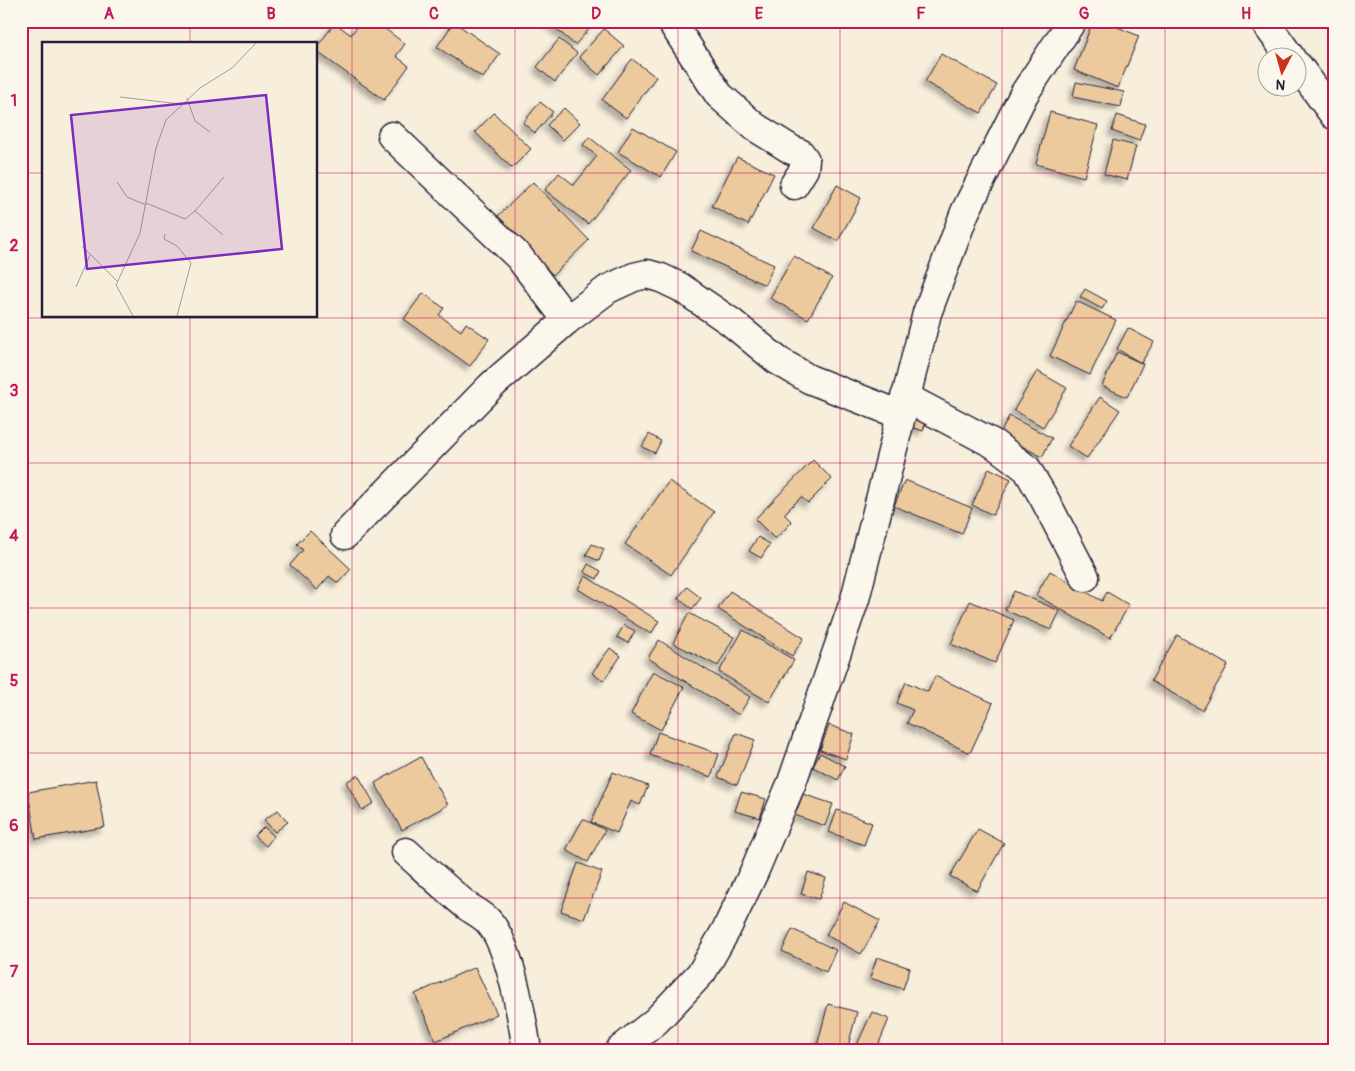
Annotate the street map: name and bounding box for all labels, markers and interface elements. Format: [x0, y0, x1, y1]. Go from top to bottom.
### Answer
text: A [104, 4, 115, 24]
text: B [266, 4, 276, 24]
text: C [429, 4, 439, 24]
text: D [591, 4, 601, 24]
text: E [755, 4, 764, 24]
text: F [916, 4, 926, 24]
text: G [1079, 4, 1090, 24]
text: H [1241, 4, 1251, 24]
inset map [42, 42, 318, 318]
north arrow [1258, 48, 1308, 98]
text: N [1275, 75, 1286, 93]
text: 1 [11, 91, 17, 111]
text: 2 [10, 236, 19, 256]
text: 3 [10, 381, 19, 401]
text: 4 [9, 526, 19, 546]
text: 5 [10, 671, 19, 691]
text: 6 [9, 816, 19, 836]
text: 7 [10, 962, 19, 982]

